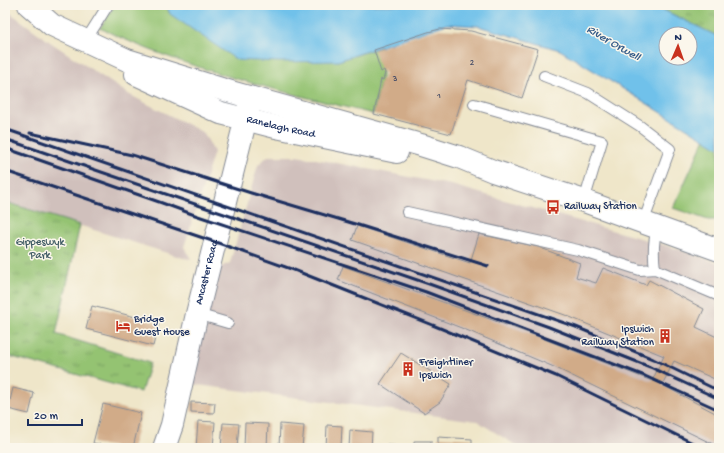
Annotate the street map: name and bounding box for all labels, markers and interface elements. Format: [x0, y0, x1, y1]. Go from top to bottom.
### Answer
water label: River Orwell [584, 23, 644, 66]
north arrow [658, 26, 698, 66]
text: N [674, 32, 682, 44]
house number: 2 [470, 58, 475, 69]
house number: 3 [392, 74, 398, 85]
house number: 1 [436, 91, 441, 102]
street label: Ranelagh Road [245, 114, 318, 141]
bus stop icon: Railway Station [545, 199, 561, 215]
place label: Railway Station [564, 201, 638, 213]
park label: Gippeswyk Park [16, 237, 65, 262]
street label: Ancaster Road [194, 237, 222, 306]
place label: Bridge Guest House [133, 314, 190, 339]
hotel icon: Bridge Guest House [115, 318, 131, 334]
place label: Ipswich Railway Station [581, 324, 655, 349]
building icon: Ipswich Railway Station [657, 328, 673, 344]
place label: Freightliner Ipswich [418, 357, 474, 382]
building icon: Freightliner Ipswich [400, 361, 416, 377]
scale bar [28, 401, 82, 427]
text: 20 m [34, 410, 59, 424]

